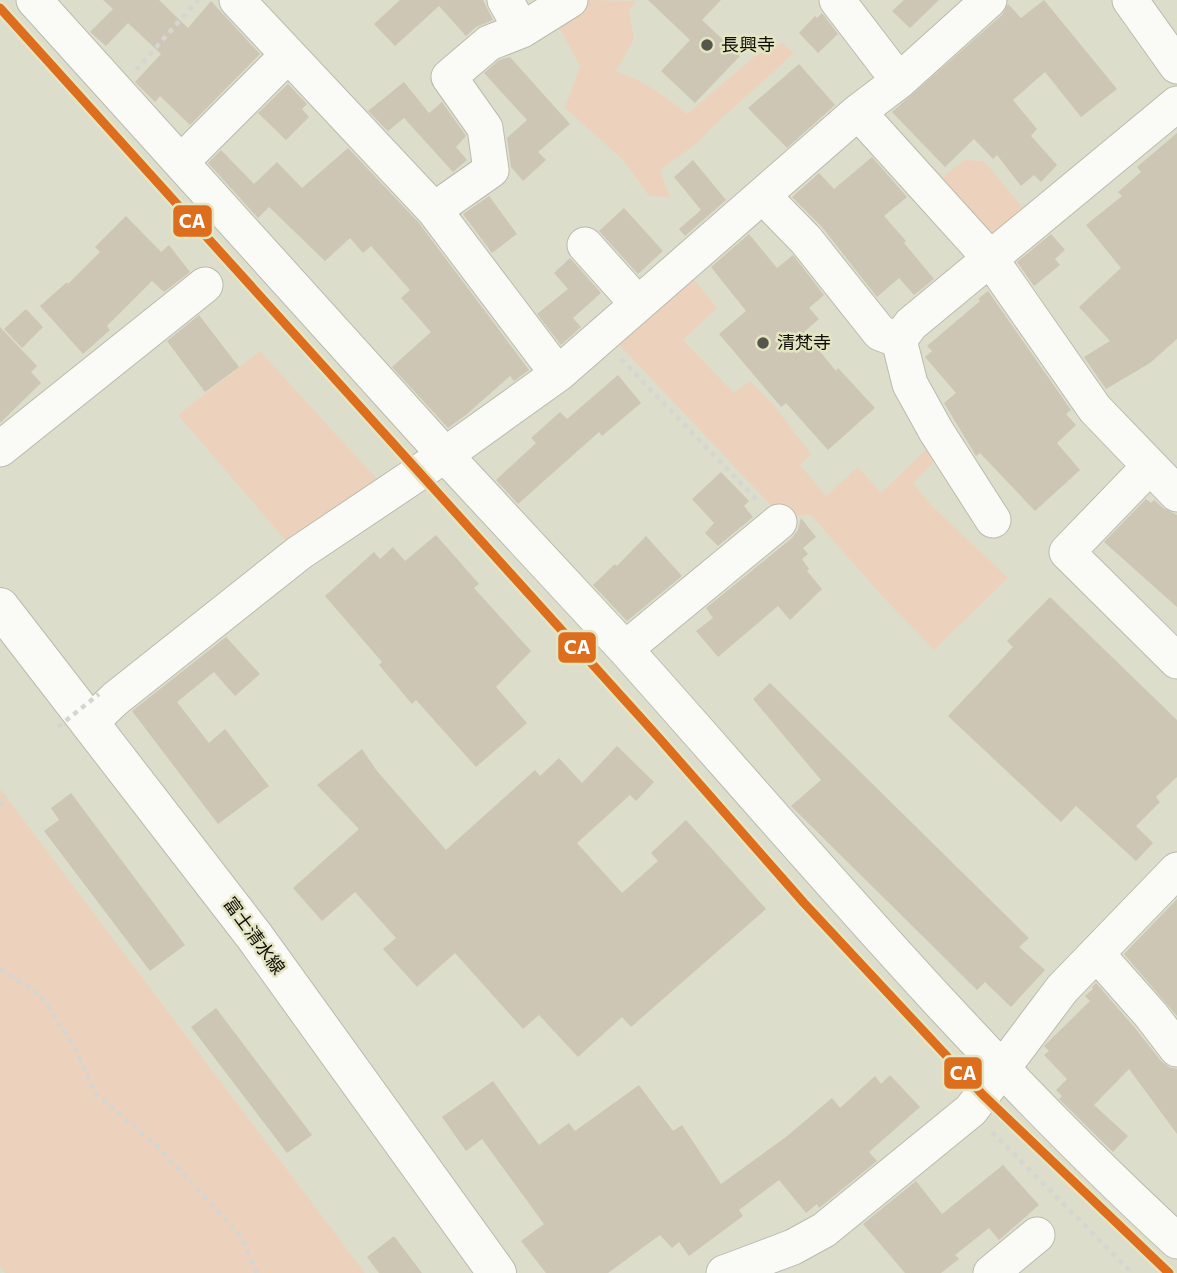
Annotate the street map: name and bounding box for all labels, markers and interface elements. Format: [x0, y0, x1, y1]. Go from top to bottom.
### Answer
place label: 長興寺 [721, 33, 775, 55]
marker: 長興寺 [699, 37, 715, 53]
line badge: CA [172, 204, 213, 238]
text: CA [179, 209, 206, 232]
place label: 清梵寺 [777, 331, 831, 353]
marker: 清梵寺 [755, 335, 771, 351]
line badge: CA [557, 631, 597, 664]
text: CA [564, 635, 591, 658]
street label: 富士清水線 [219, 893, 290, 978]
line badge: CA [943, 1056, 983, 1090]
text: CA [950, 1061, 977, 1084]

